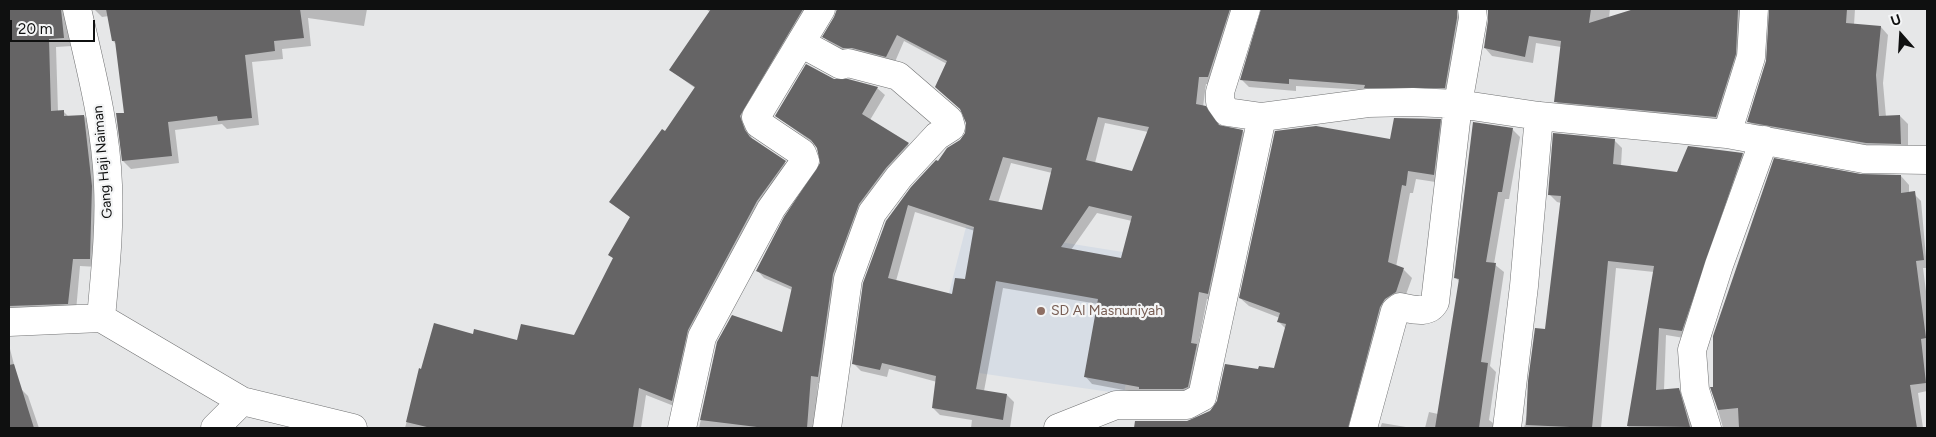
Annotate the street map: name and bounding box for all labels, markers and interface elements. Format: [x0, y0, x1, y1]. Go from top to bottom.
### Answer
scale bar [12, 10, 98, 42]
north arrow [1876, 10, 1926, 60]
text: U [1889, 11, 1903, 30]
text: 20 m [18, 20, 52, 38]
street label: Gang Haji Naiman [90, 105, 116, 219]
place label: SD Al Masnuniyah [1051, 303, 1163, 319]
marker: SD Al Masnuniyah [1035, 305, 1047, 317]

